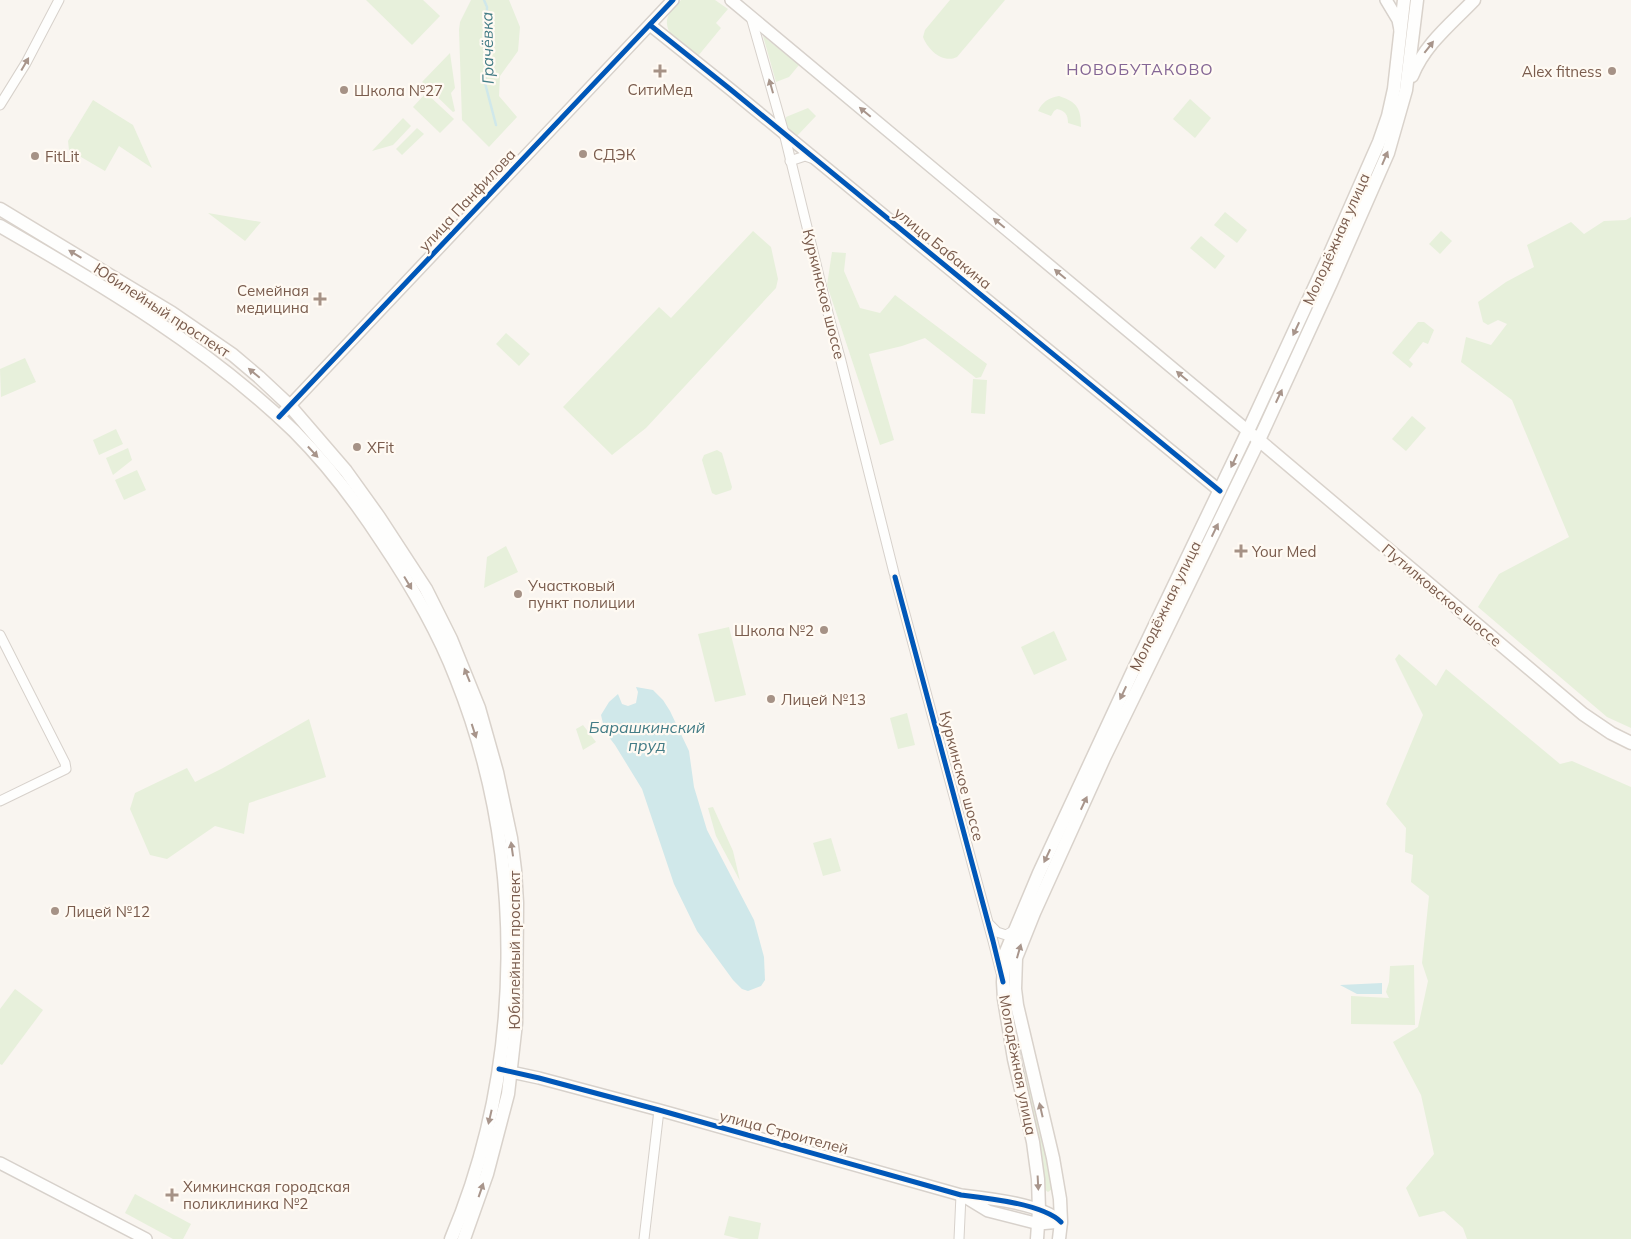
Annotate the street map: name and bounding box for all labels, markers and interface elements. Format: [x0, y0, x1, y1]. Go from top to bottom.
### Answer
water label: Грачёвка [476, 11, 498, 84]
one-way arrow [1423, 41, 1434, 54]
one-way arrow [21, 56, 29, 71]
district label: НОВОБУТАКОВО [1066, 59, 1214, 79]
place label: Alex fitness [1522, 62, 1602, 81]
marker: СитиМед [653, 64, 667, 78]
marker: Alex fitness [1606, 65, 1618, 77]
one-way arrow [766, 79, 774, 94]
place label: СитиМед [627, 80, 693, 99]
place label: Школа №27 [354, 81, 443, 100]
marker: Школа №27 [338, 84, 350, 96]
one-way arrow [860, 106, 872, 118]
street label: улица Панфилова [415, 145, 519, 255]
place label: СДЭК [593, 145, 636, 164]
place label: FitLit [45, 147, 79, 166]
marker: СДЭК [577, 148, 589, 160]
marker: FitLit [29, 150, 41, 162]
one-way arrow [1382, 151, 1390, 165]
street label: Молодёжная улица [1298, 170, 1374, 308]
street label: улица Бабакина [890, 203, 996, 293]
one-way arrow [993, 218, 1006, 229]
street label: Куркинское шоссе [799, 227, 849, 361]
one-way arrow [68, 250, 81, 259]
street label: Юбилейный проспект [90, 259, 234, 361]
one-way arrow [1053, 268, 1066, 279]
place label: Семейная медицина [236, 281, 309, 317]
marker: Семейная медицина [313, 292, 327, 306]
one-way arrow [1291, 322, 1299, 336]
one-way arrow [248, 367, 261, 378]
one-way arrow [1176, 371, 1189, 382]
one-way arrow [1275, 389, 1283, 403]
place label: XFit [367, 438, 394, 457]
marker: XFit [351, 441, 363, 453]
one-way arrow [307, 445, 319, 457]
one-way arrow [1230, 454, 1238, 468]
one-way arrow [1211, 523, 1219, 537]
street label: Молодёжная улица [1125, 538, 1205, 674]
street label: Путилковское шоссе [1378, 539, 1506, 651]
place label: Your Med [1251, 542, 1317, 561]
marker: Your Med [1234, 544, 1248, 558]
place label: Участковый пункт полиции [527, 576, 635, 612]
one-way arrow [404, 577, 413, 590]
marker: Участковый пункт полиции [512, 588, 524, 600]
place label: Школа №2 [734, 621, 814, 640]
marker: Школа №2 [818, 624, 830, 636]
one-way arrow [462, 668, 470, 682]
one-way arrow [1119, 686, 1127, 700]
place label: Лицей №13 [781, 690, 866, 709]
marker: Лицей №13 [765, 693, 777, 705]
street label: Куркинское шоссе [936, 709, 988, 843]
water label: Барашкинский пруд [589, 717, 705, 755]
one-way arrow [471, 724, 479, 739]
one-way arrow [1080, 795, 1088, 810]
one-way arrow [508, 840, 516, 856]
one-way arrow [1043, 849, 1051, 863]
street label: Юбилейный проспект [505, 870, 524, 1029]
place label: Лицей №12 [65, 902, 150, 921]
marker: Лицей №12 [49, 905, 61, 917]
one-way arrow [1015, 944, 1023, 959]
street label: Молодёжная улица [995, 993, 1041, 1137]
one-way arrow [1037, 1103, 1045, 1118]
street label: улица Строителей [717, 1106, 851, 1158]
one-way arrow [486, 1110, 494, 1125]
one-way arrow [1034, 1175, 1042, 1191]
place label: Химкинская городская поликлиника №2 [183, 1177, 350, 1213]
one-way arrow [478, 1183, 485, 1198]
marker: Химкинская городская поликлиника №2 [165, 1188, 179, 1202]

